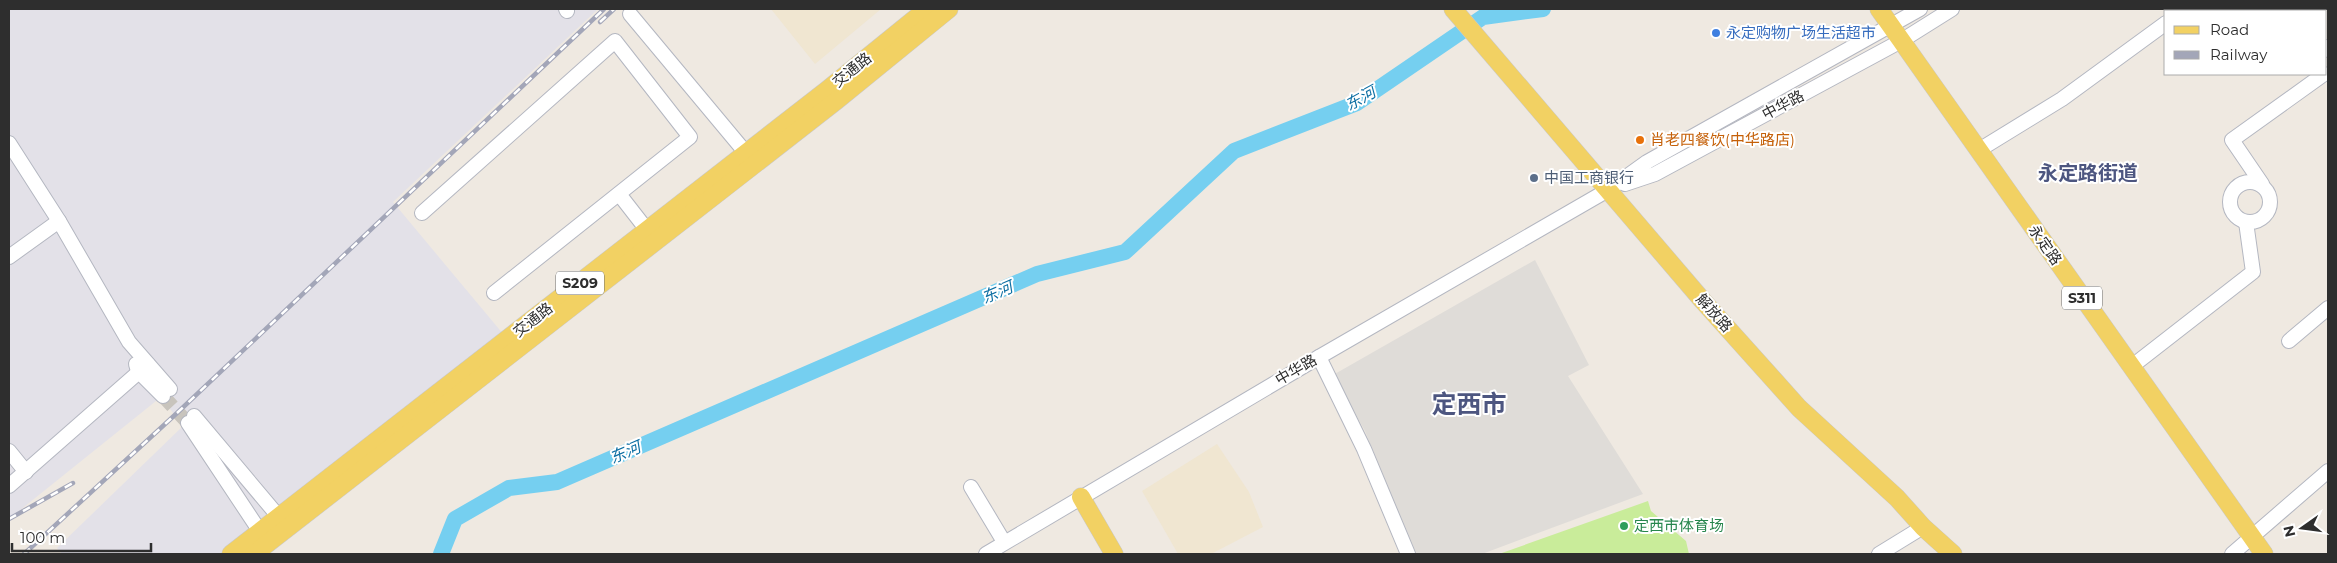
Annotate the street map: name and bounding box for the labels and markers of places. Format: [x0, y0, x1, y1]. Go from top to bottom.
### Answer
place label: 永定购物广场生活超市 [1726, 23, 1876, 42]
marker: 永定购物广场生活超市 [1710, 27, 1722, 39]
place label: 肖老四餐饮(中华路店) [1650, 130, 1795, 149]
marker: 肖老四餐饮(中华路店) [1634, 134, 1646, 146]
place label: 中国工商银行 [1544, 168, 1634, 187]
marker: 中国工商银行 [1528, 172, 1540, 184]
place label: 定西市体育场 [1634, 516, 1724, 535]
marker: 定西市体育场 [1618, 520, 1630, 532]

